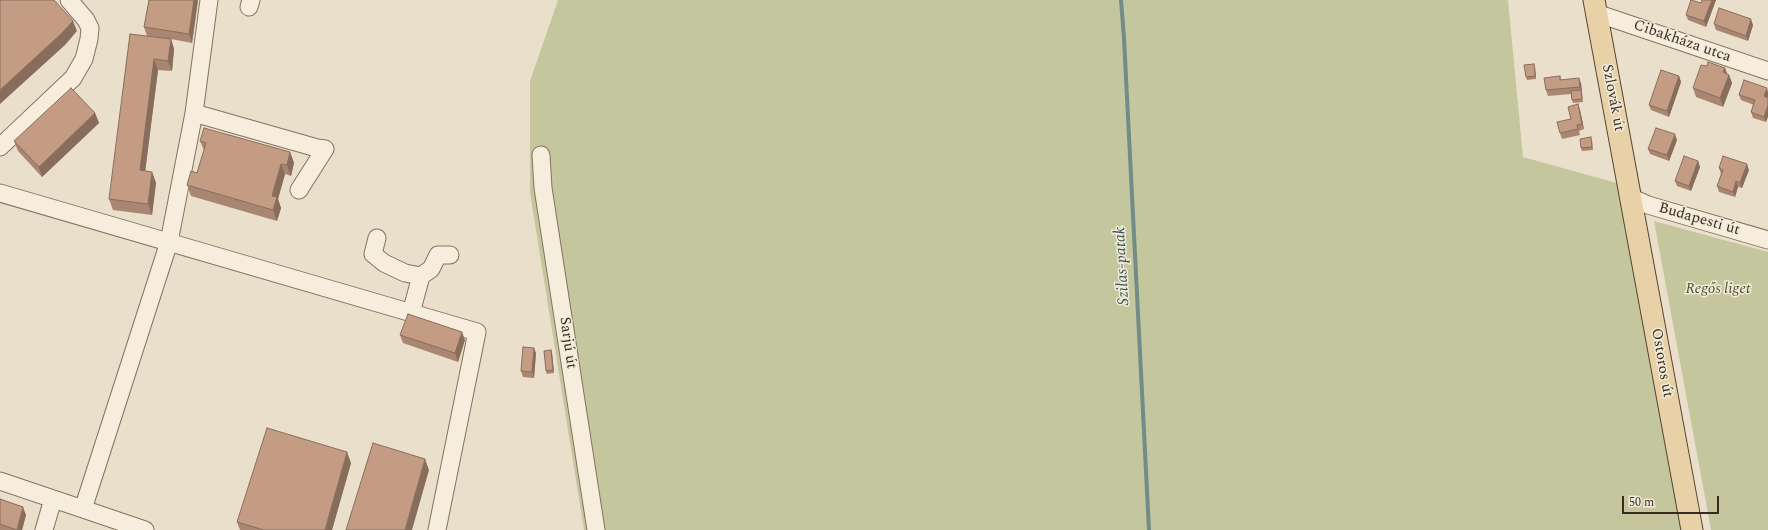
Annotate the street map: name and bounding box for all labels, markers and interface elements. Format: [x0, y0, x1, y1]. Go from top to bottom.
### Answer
street label: Cibakháza utca [1631, 17, 1733, 67]
street label: Szlovák út [1597, 63, 1627, 133]
street label: Budapesti út [1656, 200, 1742, 240]
water label: Szilas-patak [1111, 226, 1135, 306]
park label: Regős liget [1685, 281, 1751, 299]
street label: Sarjú út [554, 316, 580, 370]
street label: Ostoros út [1646, 327, 1676, 399]
scale bar [1624, 488, 1721, 514]
text: 50 m [1629, 493, 1654, 512]

